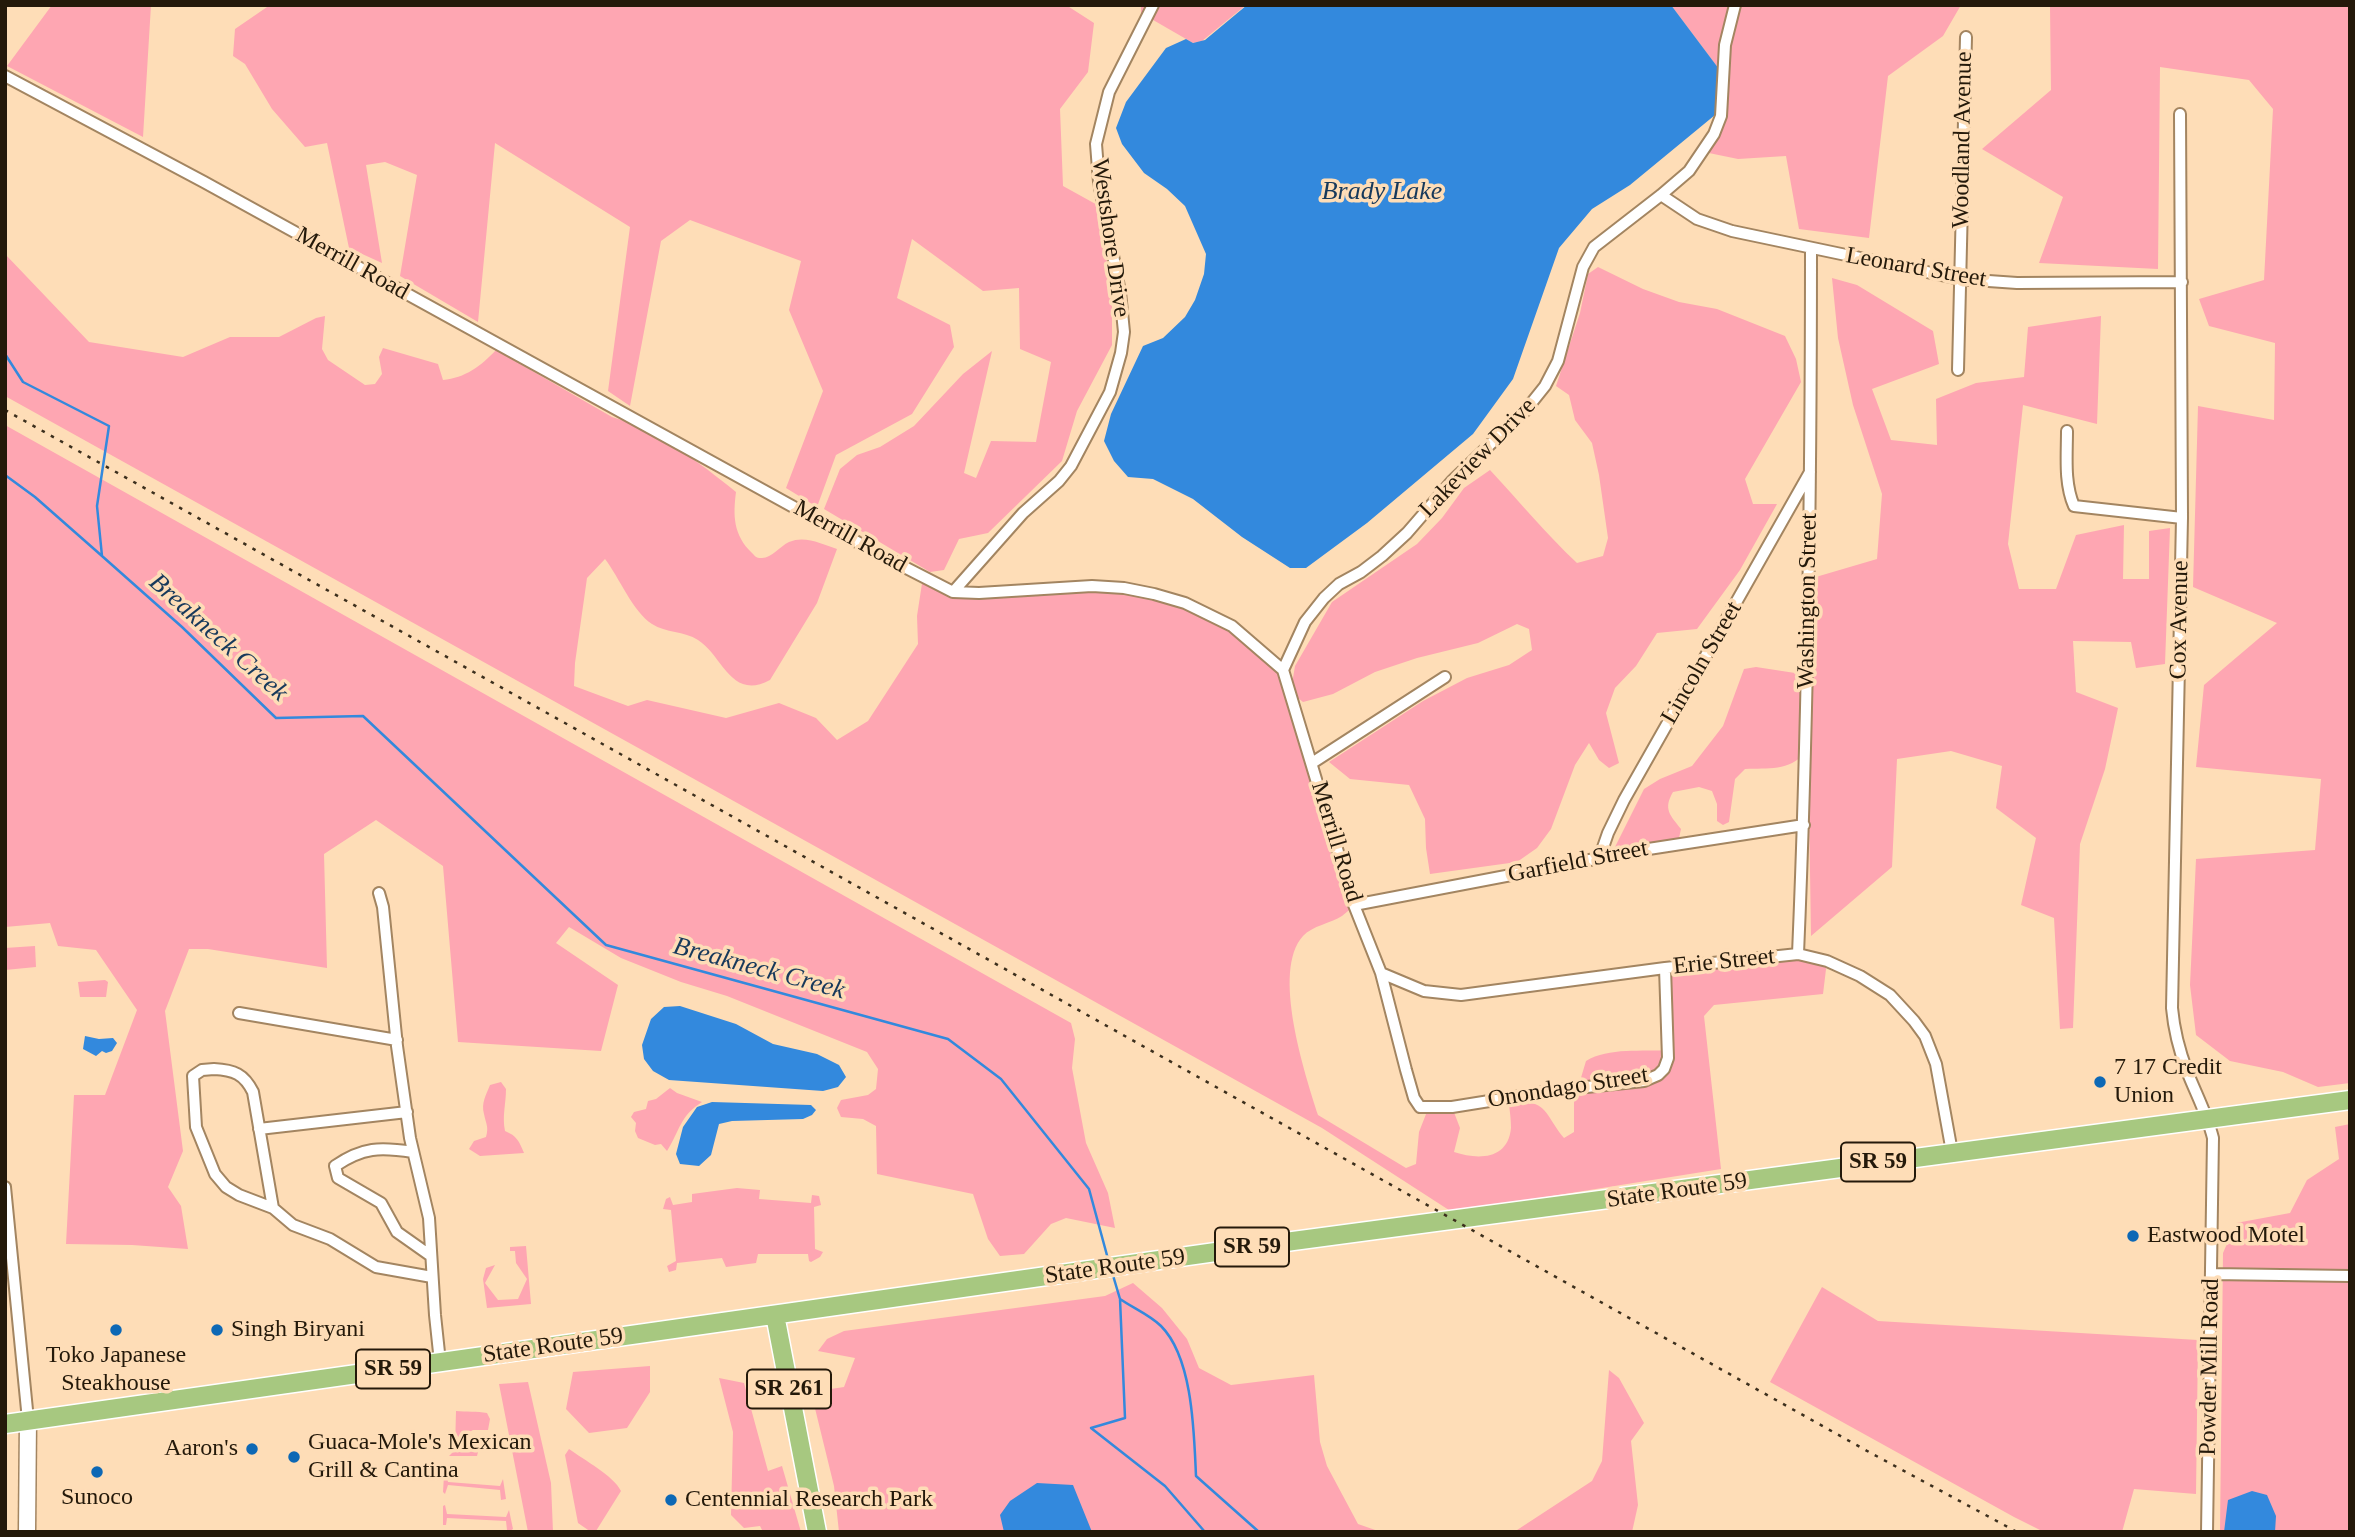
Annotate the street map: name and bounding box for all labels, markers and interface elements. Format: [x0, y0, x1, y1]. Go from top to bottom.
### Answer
street label: Woodland Avenue [1947, 51, 1979, 229]
street label: Westshore Drive [1085, 157, 1135, 319]
water label: Brady Lake [1322, 176, 1442, 208]
street label: Merrill Road [291, 221, 413, 307]
street label: Leonard Street [1844, 241, 1988, 295]
street label: Lakeview Drive [1414, 392, 1542, 524]
street label: Merrill Road [789, 494, 911, 580]
street label: Washington Street [1792, 513, 1824, 689]
street label: Cox Avenue [2165, 560, 2195, 680]
water label: Breakneck Creek [142, 567, 294, 709]
street label: Lincoln Street [1655, 597, 1749, 729]
street label: Merrill Road [1304, 778, 1368, 906]
street label: Garfield Street [1506, 834, 1650, 890]
water label: Breakneck Creek [670, 931, 848, 1007]
street label: Erie Street [1672, 942, 1776, 982]
place label: 7 17 Credit Union [2114, 1054, 2222, 1110]
street label: Onondago Street [1486, 1061, 1650, 1115]
marker: 7 17 Credit Union [2092, 1074, 2108, 1090]
road number: SR 59 [1841, 1142, 1915, 1182]
street label: State Route 59 [1605, 1167, 1749, 1215]
place label: Eastwood Motel [2147, 1222, 2305, 1250]
road number: SR 59 [1215, 1228, 1289, 1266]
marker: Eastwood Motel [2125, 1228, 2141, 1244]
street label: State Route 59 [1043, 1243, 1187, 1291]
street label: Powder Mill Road [2194, 1278, 2226, 1456]
place label: Singh Biryani [231, 1316, 365, 1344]
marker: Toko Japanese Steakhouse [108, 1322, 124, 1338]
marker: Singh Biryani [209, 1322, 225, 1338]
street label: State Route 59 [481, 1322, 625, 1370]
place label: Toko Japanese Steakhouse [46, 1342, 186, 1398]
road number: SR 59 [356, 1350, 430, 1388]
road number: SR 261 [747, 1370, 831, 1408]
place label: Guaca-Mole's Mexican Grill & Cantina [308, 1429, 532, 1485]
place label: Aaron's [164, 1435, 238, 1463]
marker: Aaron's [244, 1441, 260, 1457]
marker: Guaca-Mole's Mexican Grill & Cantina [286, 1449, 302, 1465]
marker: Sunoco [89, 1464, 105, 1480]
place label: Sunoco [61, 1484, 133, 1512]
place label: Centennial Research Park [685, 1486, 933, 1514]
marker: Centennial Research Park [663, 1492, 679, 1508]

